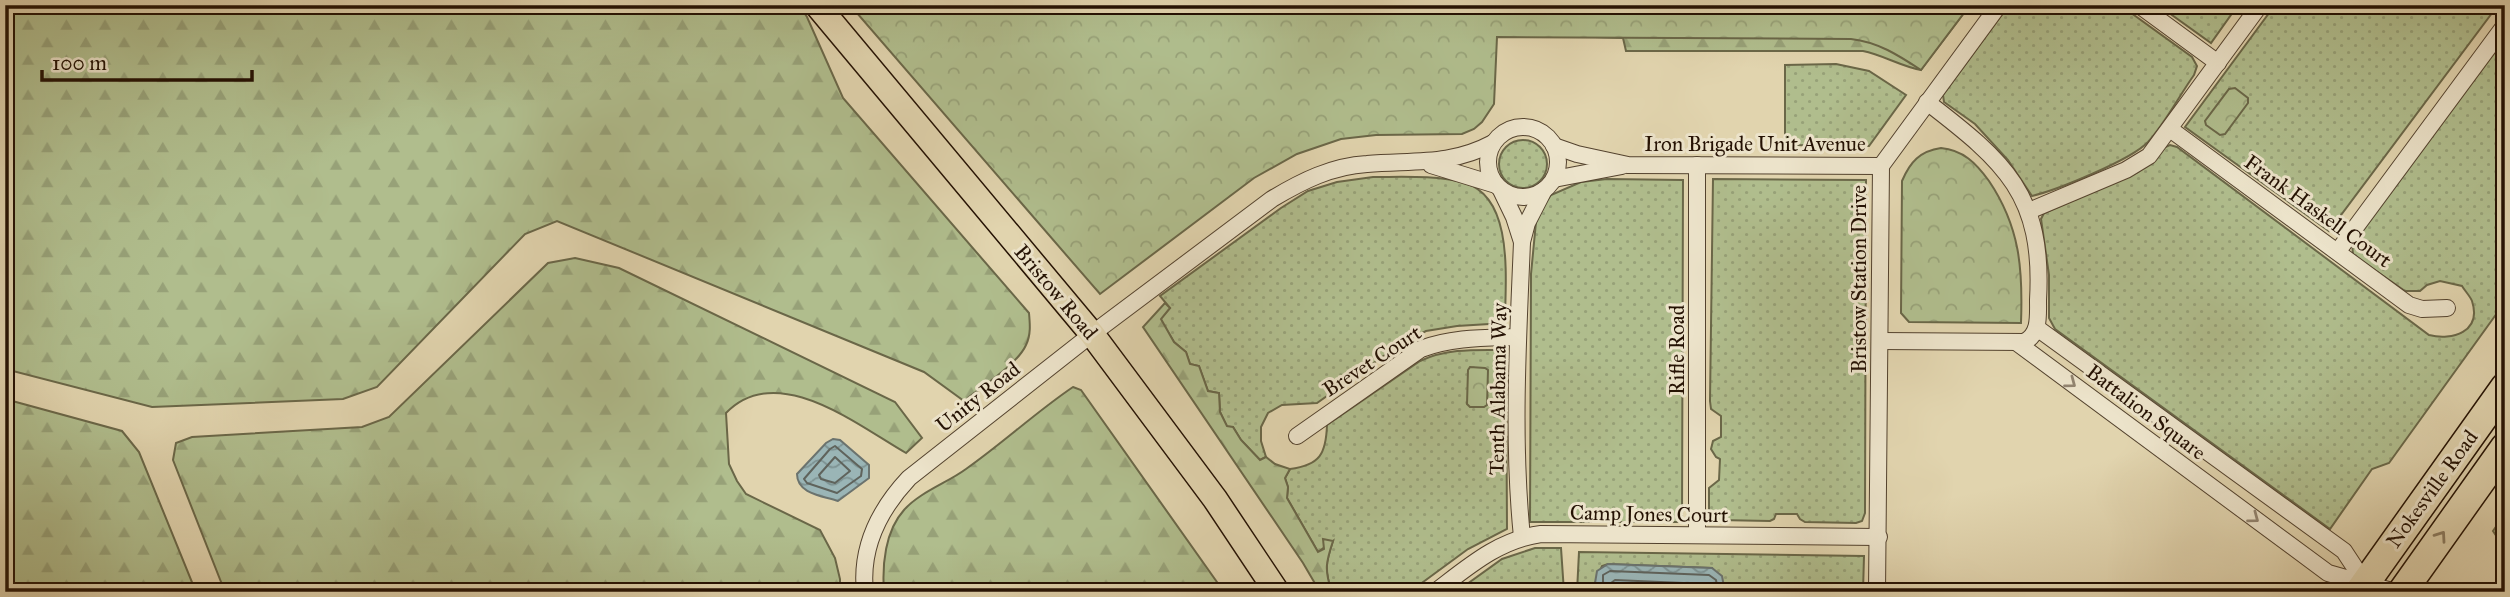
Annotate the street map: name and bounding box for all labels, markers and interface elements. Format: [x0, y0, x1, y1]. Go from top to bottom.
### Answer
scale bar [42, 38, 252, 82]
text: 100 m [52, 50, 107, 76]
street label: Iron Brigade Unit Avenue [1644, 131, 1866, 157]
street label: Frank Haskell Court [2239, 149, 2397, 274]
street label: Bristow Station Drive [1846, 185, 1872, 373]
street label: Bristow Road [1009, 239, 1104, 345]
street label: Tenth Alabama Way [1483, 301, 1513, 475]
street label: Rifle Road [1664, 304, 1690, 395]
street label: Brevet Court [1318, 319, 1427, 402]
street label: Unity Road [931, 356, 1026, 438]
street label: Battalion Square [2081, 359, 2211, 466]
one-way arrow [2063, 374, 2076, 387]
street label: Nokesville Road [2381, 425, 2484, 553]
street label: Camp Jones Court [1570, 500, 1729, 528]
one-way arrow [2246, 510, 2259, 523]
one-way arrow [2433, 531, 2445, 544]

